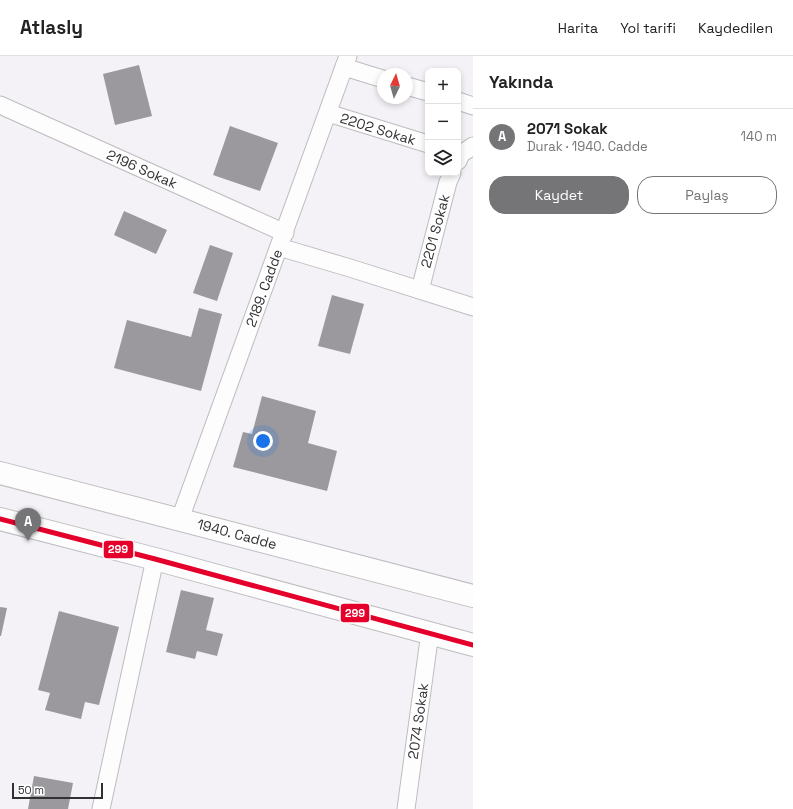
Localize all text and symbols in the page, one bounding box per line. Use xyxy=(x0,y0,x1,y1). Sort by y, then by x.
text: Atlasly xyxy=(20,15,83,40)
text: Harita xyxy=(558,19,598,37)
text: Yol tarifi xyxy=(620,19,676,37)
text: Kaydedilen xyxy=(698,19,773,37)
north arrow xyxy=(377,68,413,104)
map controls xyxy=(425,68,461,176)
button: + xyxy=(425,68,461,104)
text: Yakında xyxy=(489,71,553,93)
button: − xyxy=(425,104,461,140)
street label: 2202 Sokak xyxy=(338,109,418,149)
text: 2071 Sokak xyxy=(527,119,608,138)
text: A xyxy=(498,128,506,145)
text: 140 m xyxy=(741,128,777,145)
text: Durak · 1940. Cadde xyxy=(527,138,648,155)
button: layers xyxy=(425,140,461,176)
street label: 2196 Sokak xyxy=(104,145,180,193)
button: Kaydet xyxy=(489,176,629,214)
button: Paylaş xyxy=(637,176,777,214)
street label: 2201 Sokak xyxy=(417,192,454,270)
street label: 2189. Cadde xyxy=(242,247,286,329)
your location xyxy=(253,431,273,451)
pin: A xyxy=(15,508,41,541)
street label: 1940. Cadde xyxy=(195,515,279,553)
line badge: 299 xyxy=(103,540,134,559)
text: 299 xyxy=(108,542,128,556)
line badge: 299 xyxy=(340,603,370,623)
text: 299 xyxy=(345,606,365,620)
street label: 2074 Sokak xyxy=(404,681,432,760)
scale bar xyxy=(12,781,103,800)
text: 50 m xyxy=(18,783,44,797)

